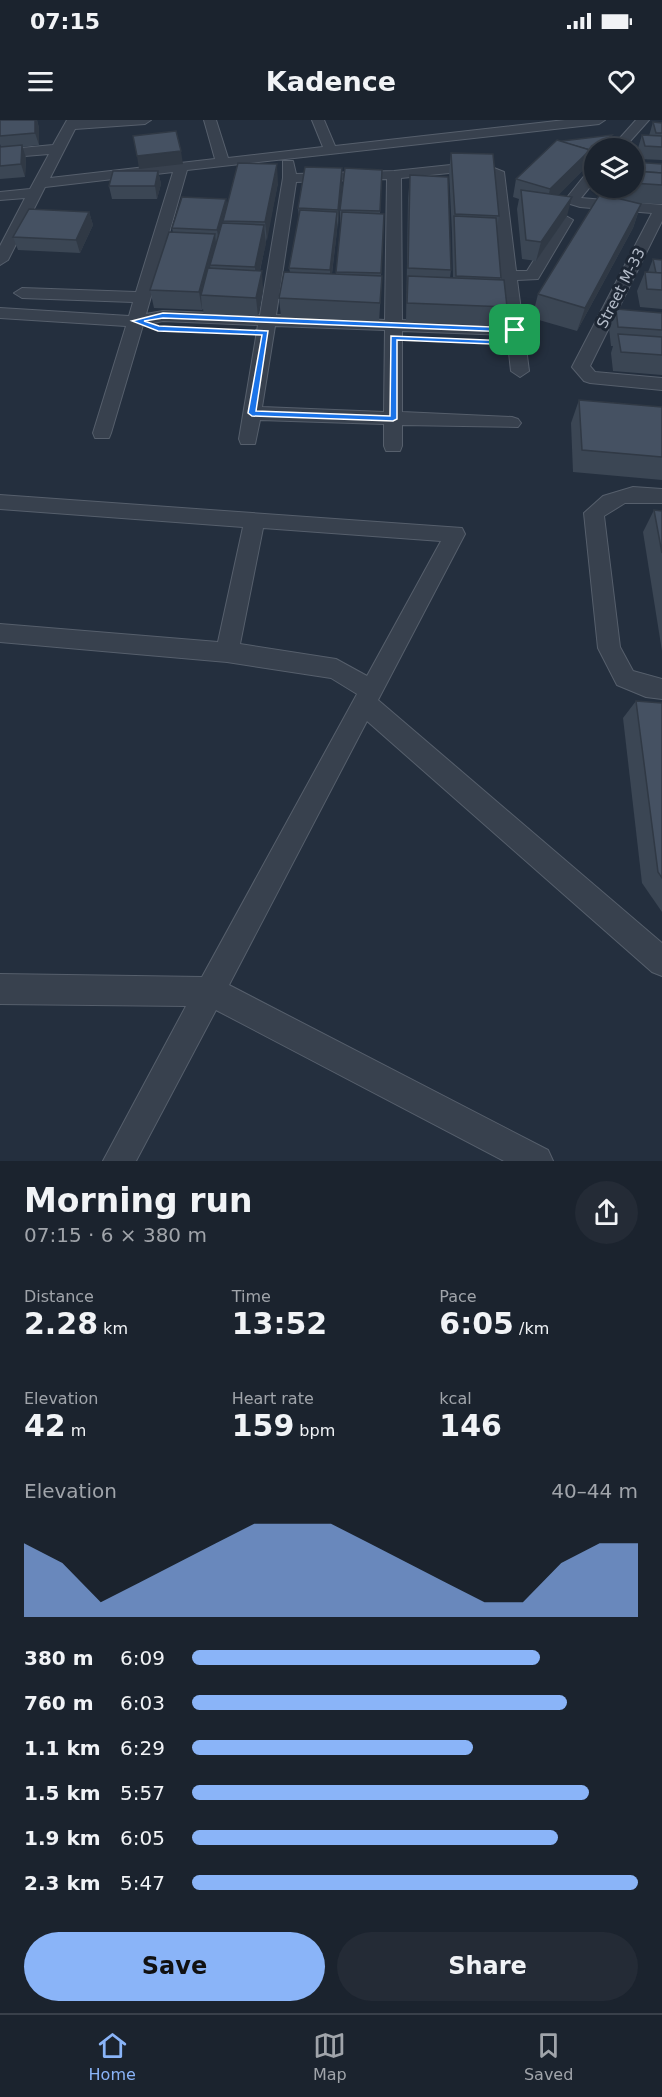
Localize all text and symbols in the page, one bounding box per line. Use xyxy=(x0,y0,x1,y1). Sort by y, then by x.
text: 07:15 xyxy=(30,9,100,34)
icon: menu xyxy=(24,65,57,98)
icon: heart xyxy=(605,65,638,98)
text: Kadence xyxy=(266,66,396,97)
map controls xyxy=(584,138,644,198)
button: layers xyxy=(584,138,644,198)
street label: Street M-33 xyxy=(593,245,649,331)
pin xyxy=(489,304,540,355)
icon: arrive xyxy=(498,313,531,346)
text: Morning run xyxy=(24,1181,252,1220)
button: share xyxy=(575,1181,638,1244)
text: 07:15 · 6 × 380 m xyxy=(24,1223,207,1247)
text: Distance xyxy=(24,1287,94,1306)
text: Time xyxy=(232,1287,271,1306)
text: Pace xyxy=(439,1287,477,1306)
text: 2.28 xyxy=(24,1306,98,1341)
text: 13:52 xyxy=(232,1306,327,1341)
text: 6:05 xyxy=(439,1306,514,1341)
text: km xyxy=(98,1319,128,1338)
text: /km xyxy=(514,1319,549,1338)
text: Elevation xyxy=(24,1389,98,1408)
text: Heart rate xyxy=(232,1389,314,1408)
text: kcal xyxy=(439,1389,472,1408)
text: 42 xyxy=(24,1408,66,1443)
text: 159 xyxy=(232,1408,294,1443)
text: 146 xyxy=(439,1408,502,1443)
text: m xyxy=(66,1421,86,1440)
text: bpm xyxy=(294,1421,335,1440)
text: Elevation xyxy=(24,1479,117,1503)
text: 40–44 m xyxy=(551,1479,638,1503)
text: 380 m xyxy=(24,1646,94,1670)
text: 6:09 xyxy=(120,1646,165,1670)
text: 760 m xyxy=(24,1691,94,1715)
text: 6:03 xyxy=(120,1691,165,1715)
text: 1.1 km xyxy=(24,1736,101,1760)
text: 6:29 xyxy=(120,1736,165,1760)
text: 1.5 km xyxy=(24,1781,101,1805)
text: 5:57 xyxy=(120,1781,165,1805)
text: 1.9 km xyxy=(24,1826,101,1850)
text: 6:05 xyxy=(120,1826,165,1850)
text: 2.3 km xyxy=(24,1871,101,1895)
text: 5:47 xyxy=(120,1871,165,1895)
button: Save xyxy=(24,1932,325,2001)
button: Share xyxy=(337,1932,638,2001)
tab: Home xyxy=(89,2029,136,2084)
tab: Map xyxy=(313,2029,347,2084)
tab: Saved xyxy=(524,2029,573,2084)

